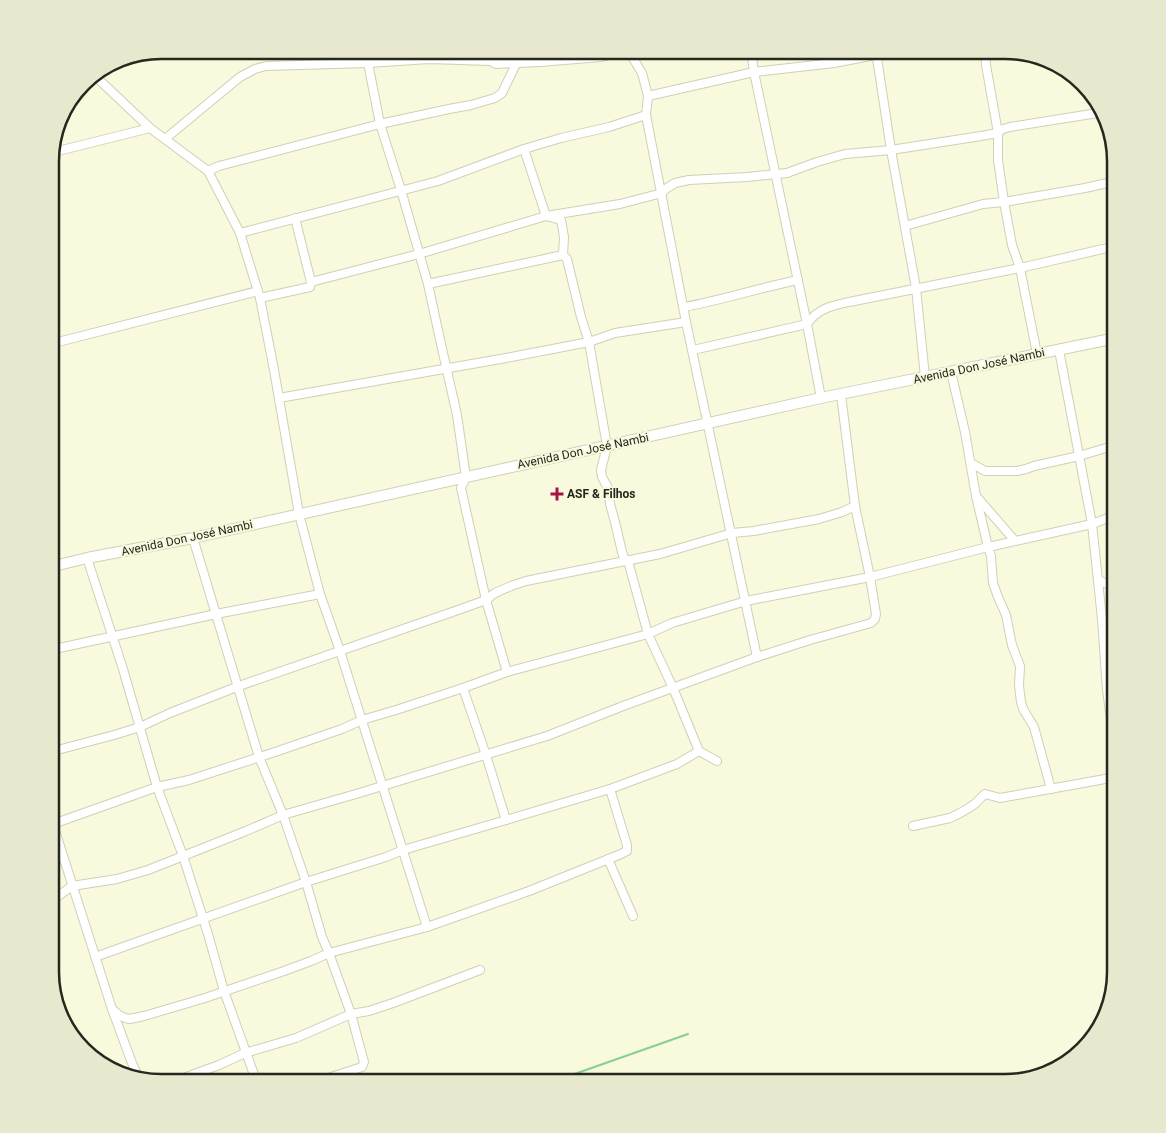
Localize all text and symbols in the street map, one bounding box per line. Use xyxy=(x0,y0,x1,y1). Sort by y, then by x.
street label: Avenida Don José Nambi xyxy=(912,345,1046,387)
street label: Avenida Don José Nambi xyxy=(516,430,650,472)
place label: ASF & Filhos xyxy=(567,487,636,501)
marker: ASF & Filhos xyxy=(551,488,563,500)
street label: Avenida Don José Nambi xyxy=(120,517,254,559)

